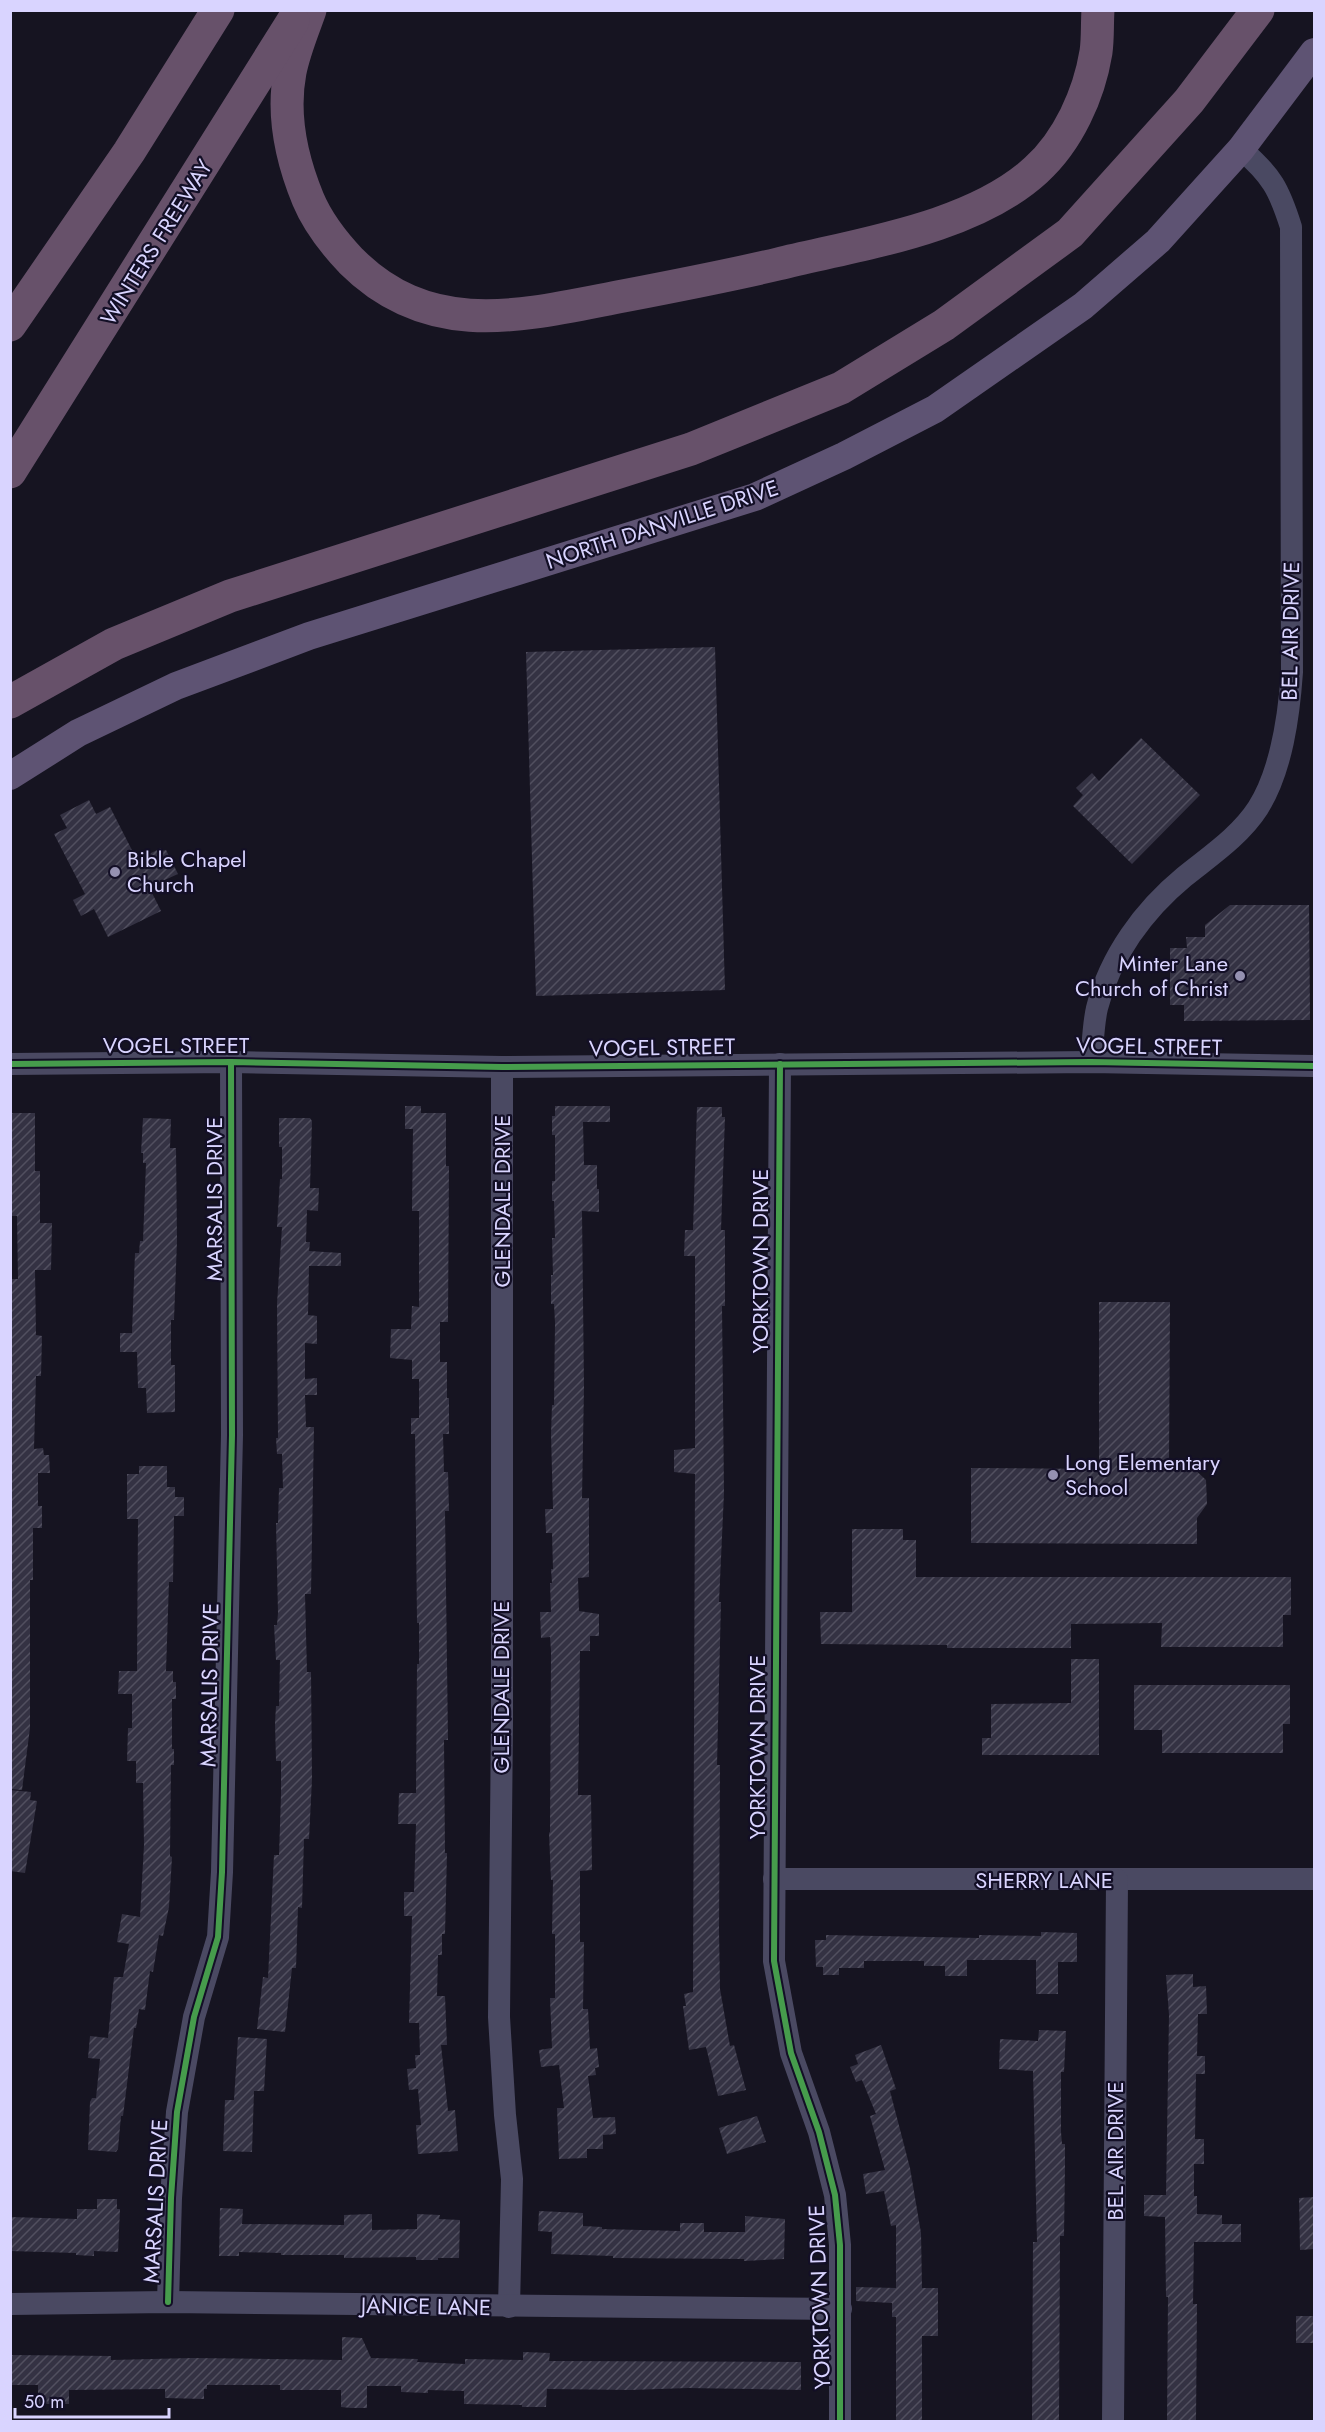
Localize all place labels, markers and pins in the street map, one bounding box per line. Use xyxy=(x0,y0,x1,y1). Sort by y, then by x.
place label: Bible Chapel Church xyxy=(127,843,247,900)
marker: Bible Chapel Church xyxy=(108,865,122,879)
place label: Minter Lane Church of Christ xyxy=(1075,947,1229,1004)
marker: Minter Lane Church of Christ xyxy=(1233,969,1247,983)
place label: Long Elementary School xyxy=(1065,1446,1220,1503)
marker: Long Elementary School xyxy=(1046,1468,1060,1482)

